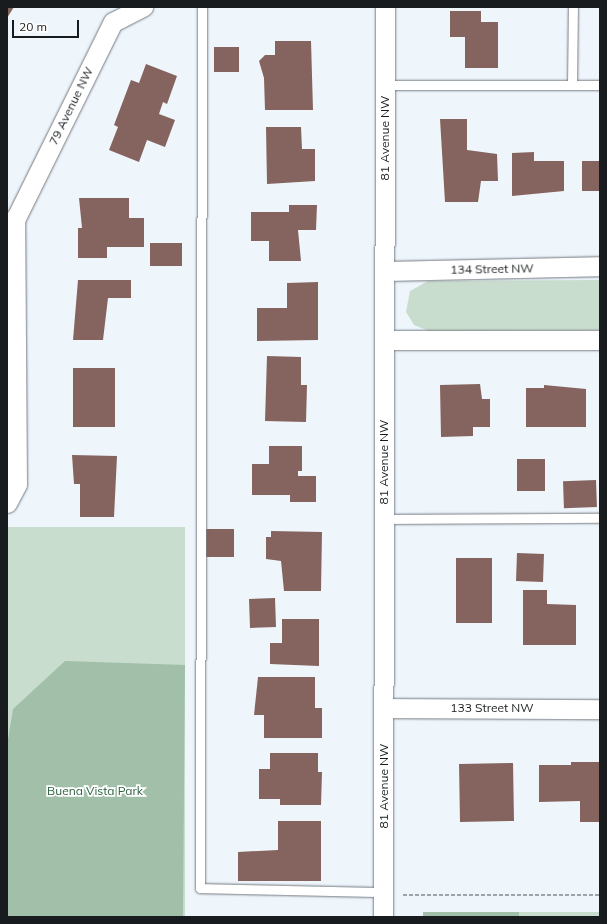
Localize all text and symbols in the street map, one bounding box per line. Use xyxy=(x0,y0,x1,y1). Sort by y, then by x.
scale bar xyxy=(14,12,81,38)
text: 20 m xyxy=(19,19,47,34)
street label: 79 Avenue NW xyxy=(46,65,96,147)
street label: 81 Avenue NW xyxy=(378,96,392,180)
street label: 134 Street NW xyxy=(450,261,534,277)
street label: 81 Avenue NW xyxy=(377,420,391,504)
street label: 133 Street NW xyxy=(450,701,534,715)
street label: 81 Avenue NW xyxy=(377,744,391,828)
park label: Buena Vista Park xyxy=(47,784,143,798)

